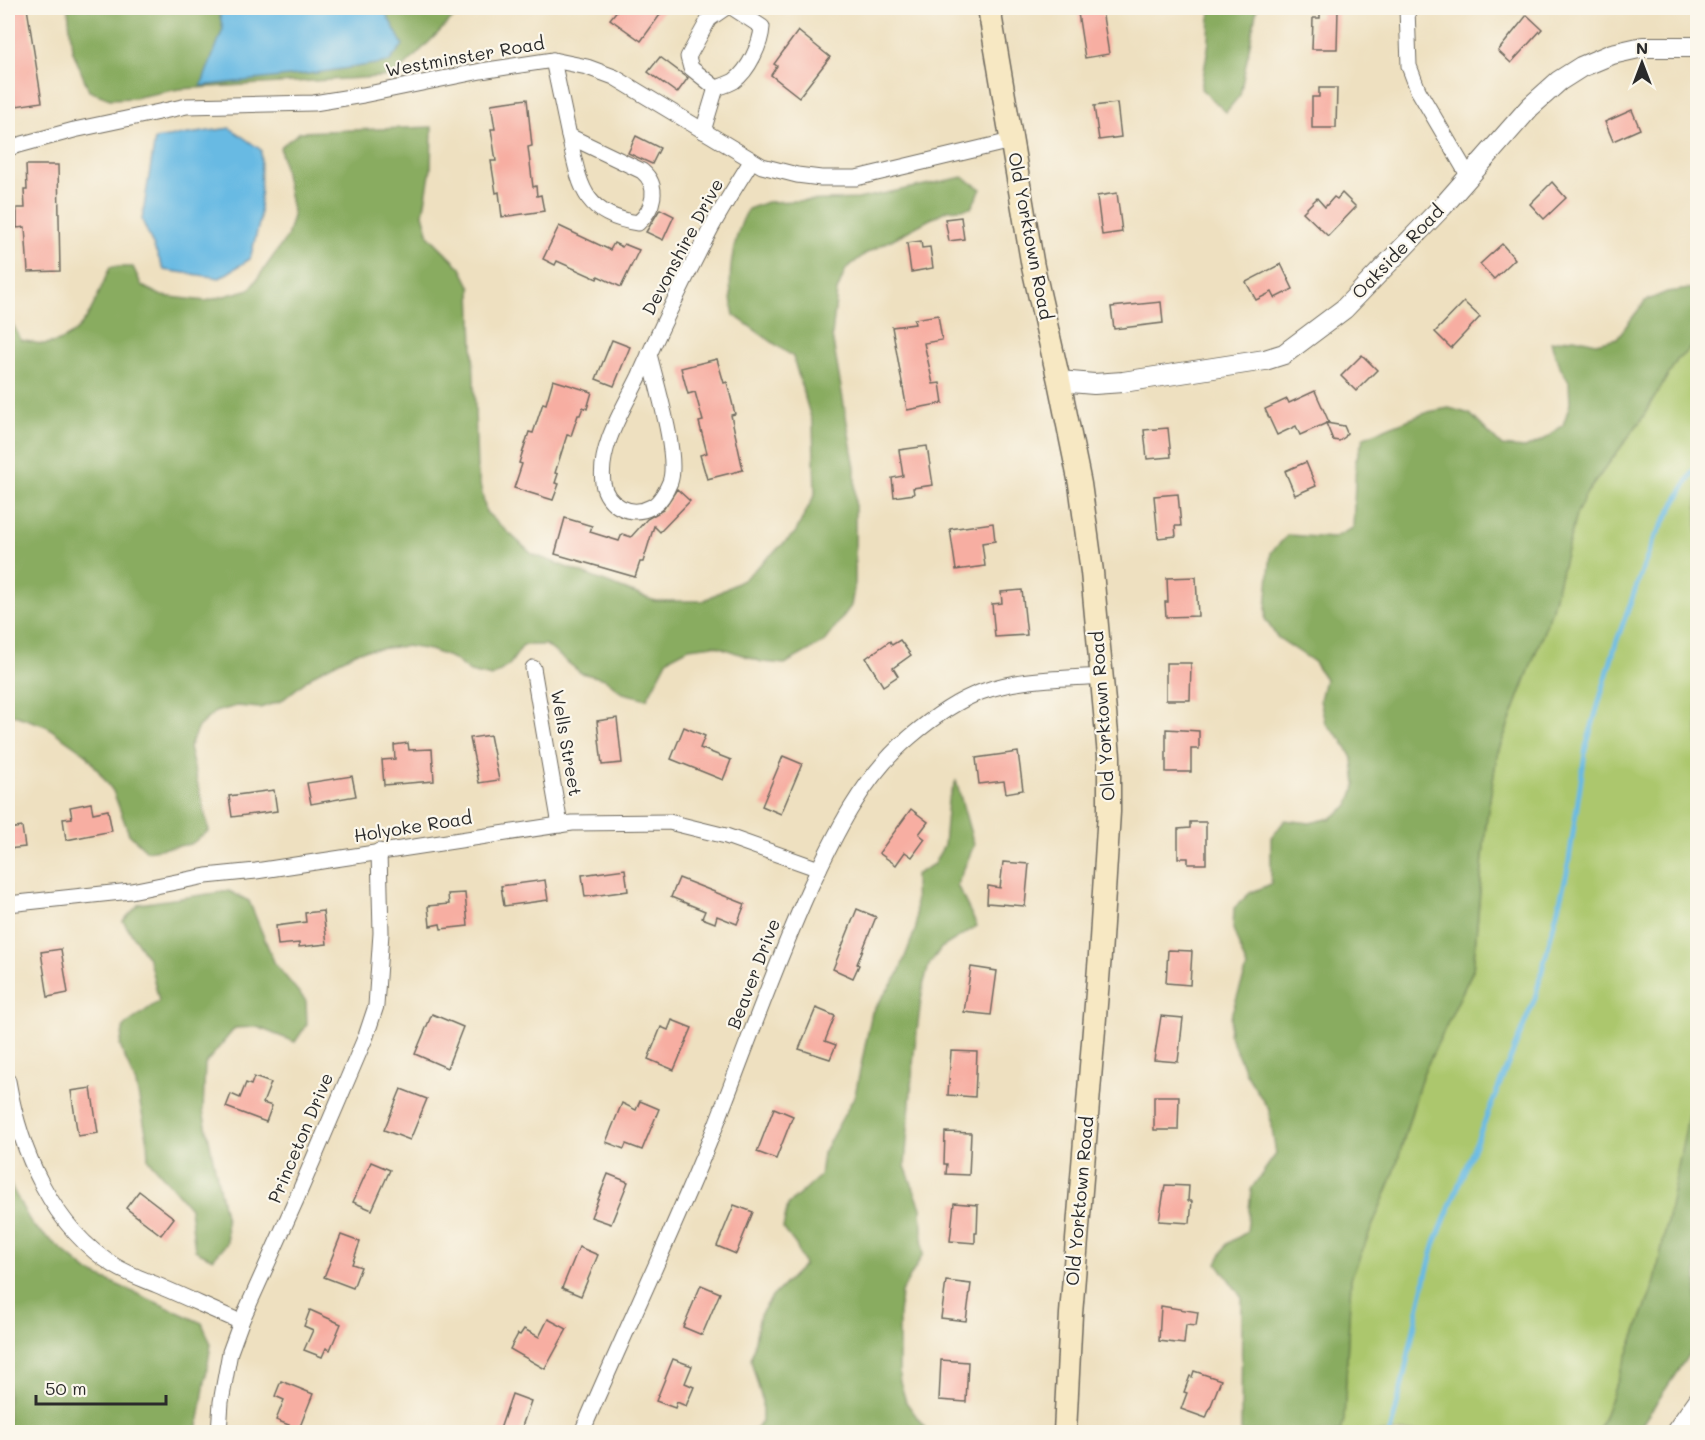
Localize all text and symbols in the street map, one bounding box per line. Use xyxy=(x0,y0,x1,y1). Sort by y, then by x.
street label: Westminster Road xyxy=(384,30,546,82)
north arrow xyxy=(1612,33,1672,93)
text: N xyxy=(1636,37,1648,58)
street label: Old Yorktown Road xyxy=(1003,150,1059,322)
street label: Devonshire Drive xyxy=(636,174,728,319)
street label: Oakside Road xyxy=(1346,199,1448,304)
street label: Old Yorktown Road xyxy=(1084,630,1120,802)
street label: Wells Street xyxy=(546,688,588,798)
street label: Holyoke Road xyxy=(352,805,474,847)
street label: Beaver Drive xyxy=(721,915,785,1032)
street label: Princeton Drive xyxy=(262,1069,338,1206)
street label: Old Yorktown Road xyxy=(1060,1115,1098,1287)
scale bar xyxy=(36,1368,166,1406)
text: 50 m xyxy=(45,1376,87,1400)

